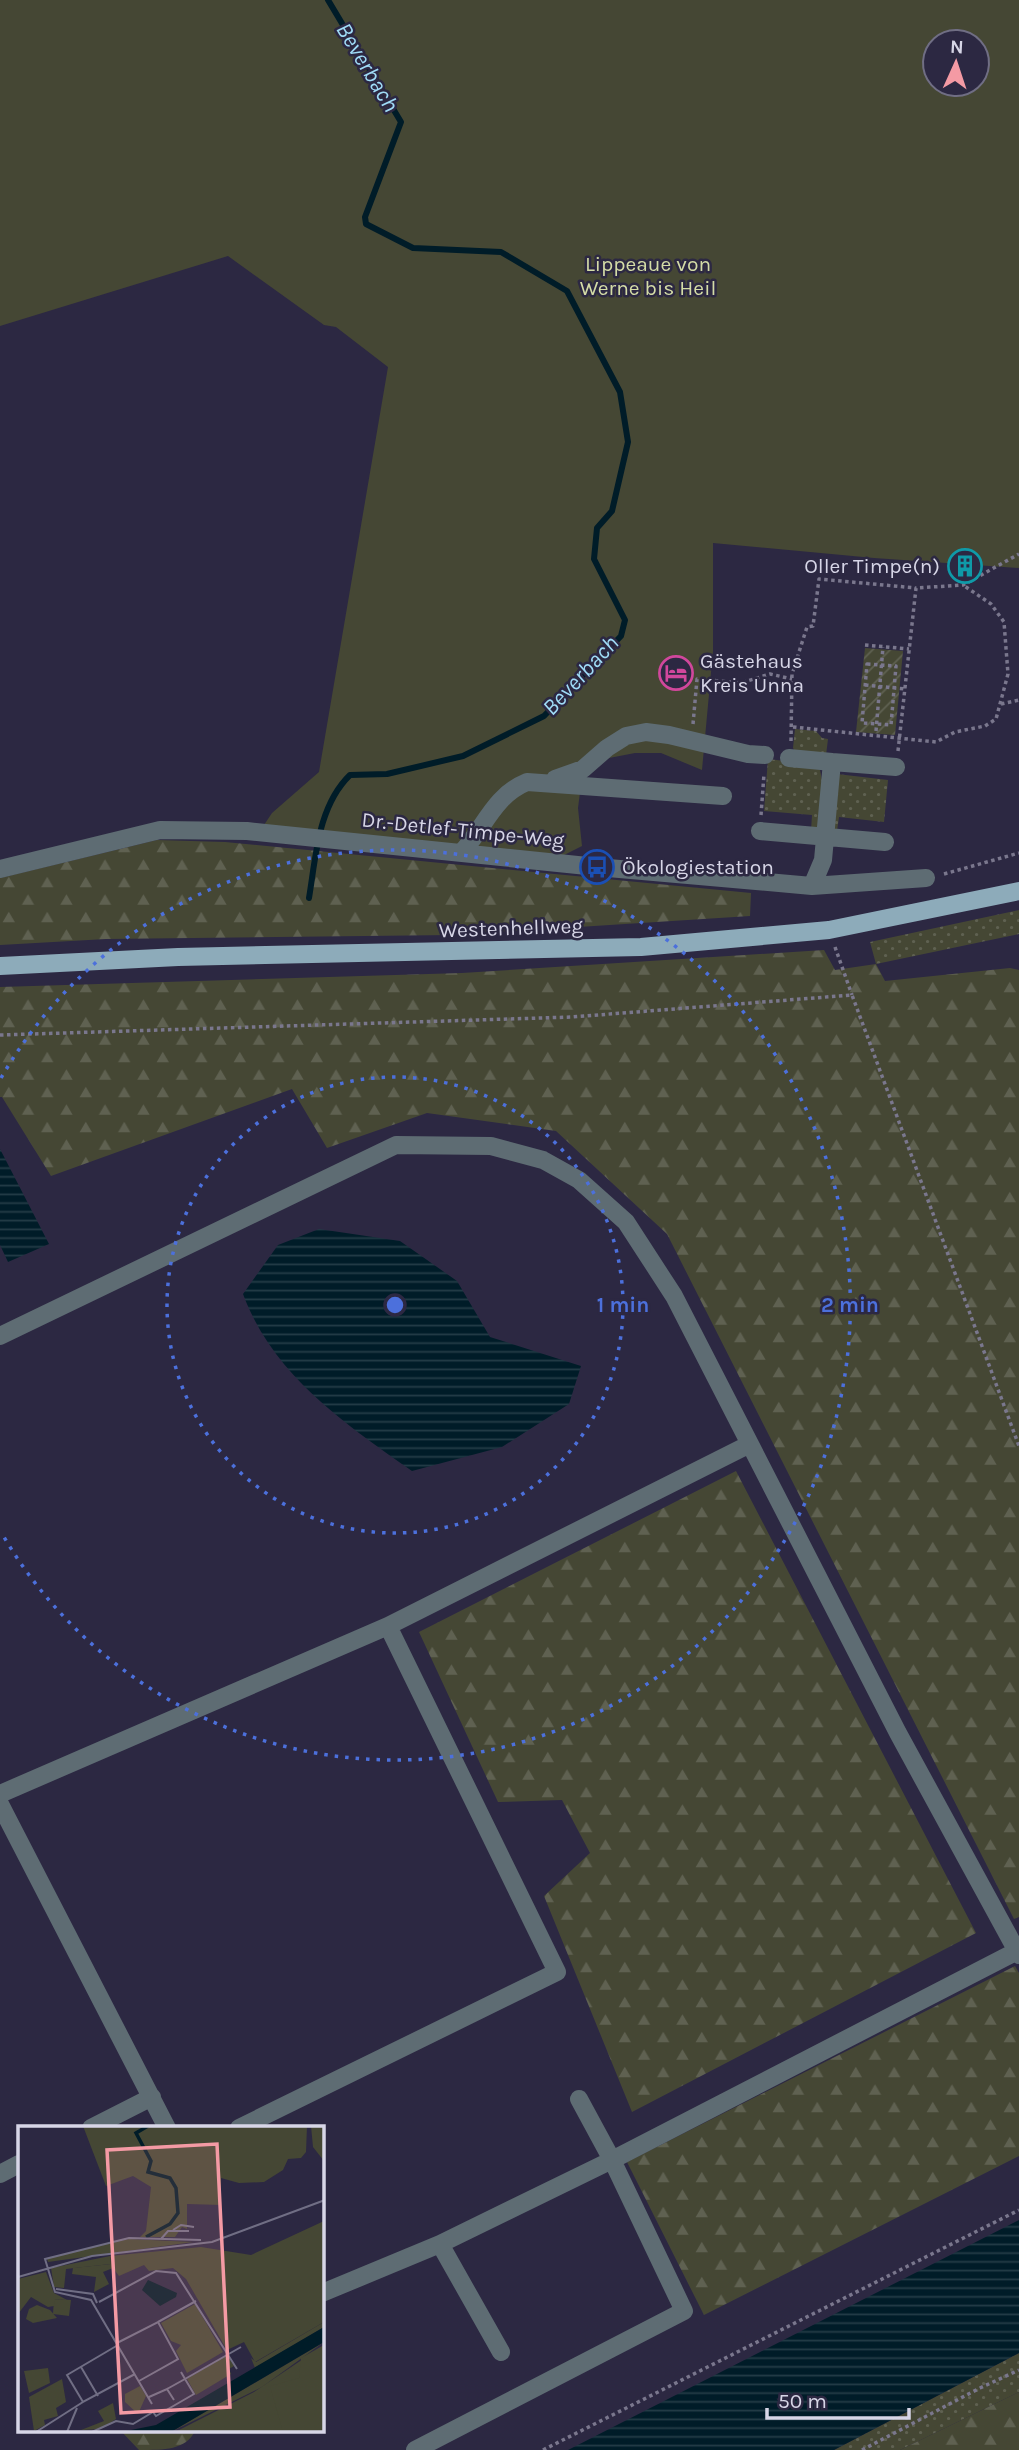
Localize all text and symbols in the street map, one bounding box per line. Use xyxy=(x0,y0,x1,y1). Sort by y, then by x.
water label: Beverbach xyxy=(330,18,405,117)
north arrow xyxy=(921,28,991,98)
text: N xyxy=(949,36,964,58)
park label: Lippeaue von Werne bis Heil xyxy=(580,252,716,300)
building icon: Oller Timpe(n) xyxy=(946,547,984,585)
place label: Oller Timpe(n) xyxy=(804,554,940,578)
water label: Beverbach xyxy=(537,630,624,721)
place label: Gästehaus Kreis Unna xyxy=(700,649,804,697)
hotel icon: Gästehaus Kreis Unna xyxy=(657,654,695,692)
street label: Dr.-Detlef-Timpe-Weg xyxy=(360,807,566,853)
bus stop icon: Ökologiestation xyxy=(578,848,616,886)
place label: Ökologiestation xyxy=(622,855,774,879)
street label: Westenhellweg xyxy=(438,913,584,943)
centre of rings xyxy=(383,1293,407,1317)
text: 1 min xyxy=(597,1293,649,1317)
text: 2 min xyxy=(821,1293,879,1317)
inset map xyxy=(18,2126,324,2432)
scale bar xyxy=(767,2376,909,2420)
text: 50 m xyxy=(778,2389,827,2413)

